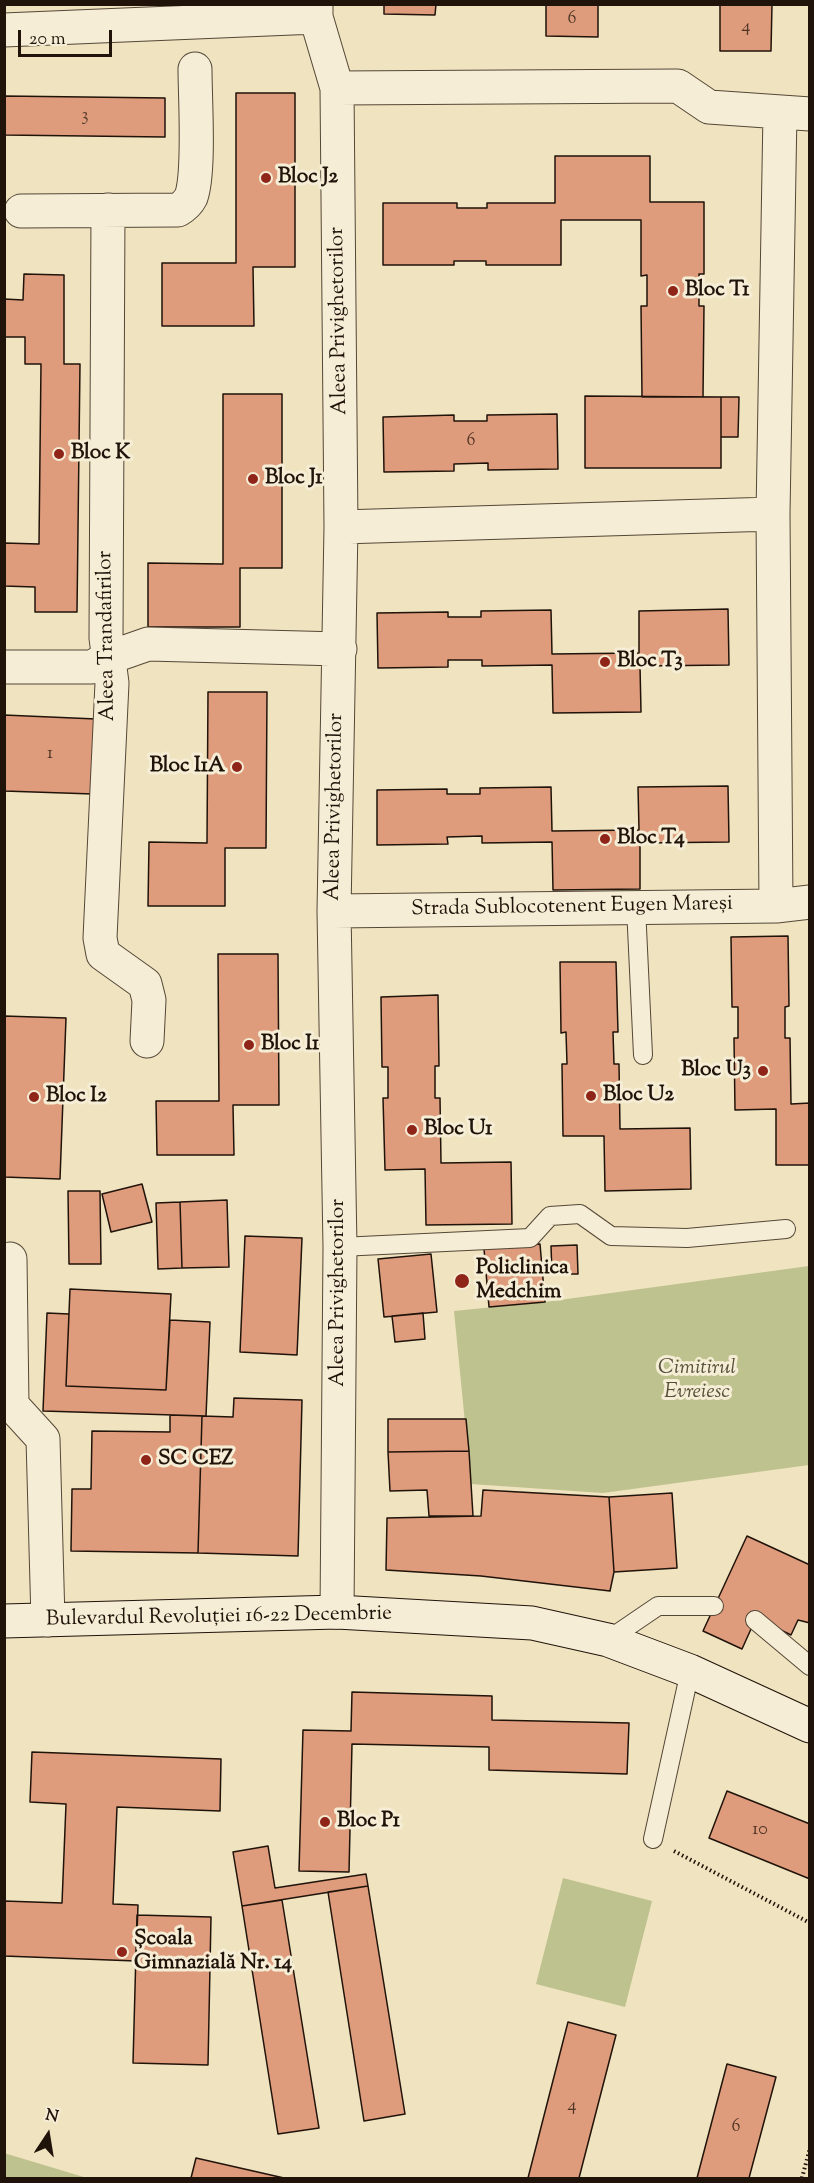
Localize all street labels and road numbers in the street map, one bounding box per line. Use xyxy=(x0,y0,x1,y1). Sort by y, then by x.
street label: Aleea Privighetorilor xyxy=(326,227,354,415)
street label: Aleea Trandafirilor xyxy=(94,550,122,722)
street label: Aleea Privighetorilor xyxy=(322,713,350,901)
street label: Strada Sublocotenent Eugen Mareși xyxy=(411,893,733,923)
street label: Aleea Privighetorilor xyxy=(326,1199,352,1387)
street label: Bulevardul Revoluției 16-22 Decembrie xyxy=(46,1602,392,1634)

